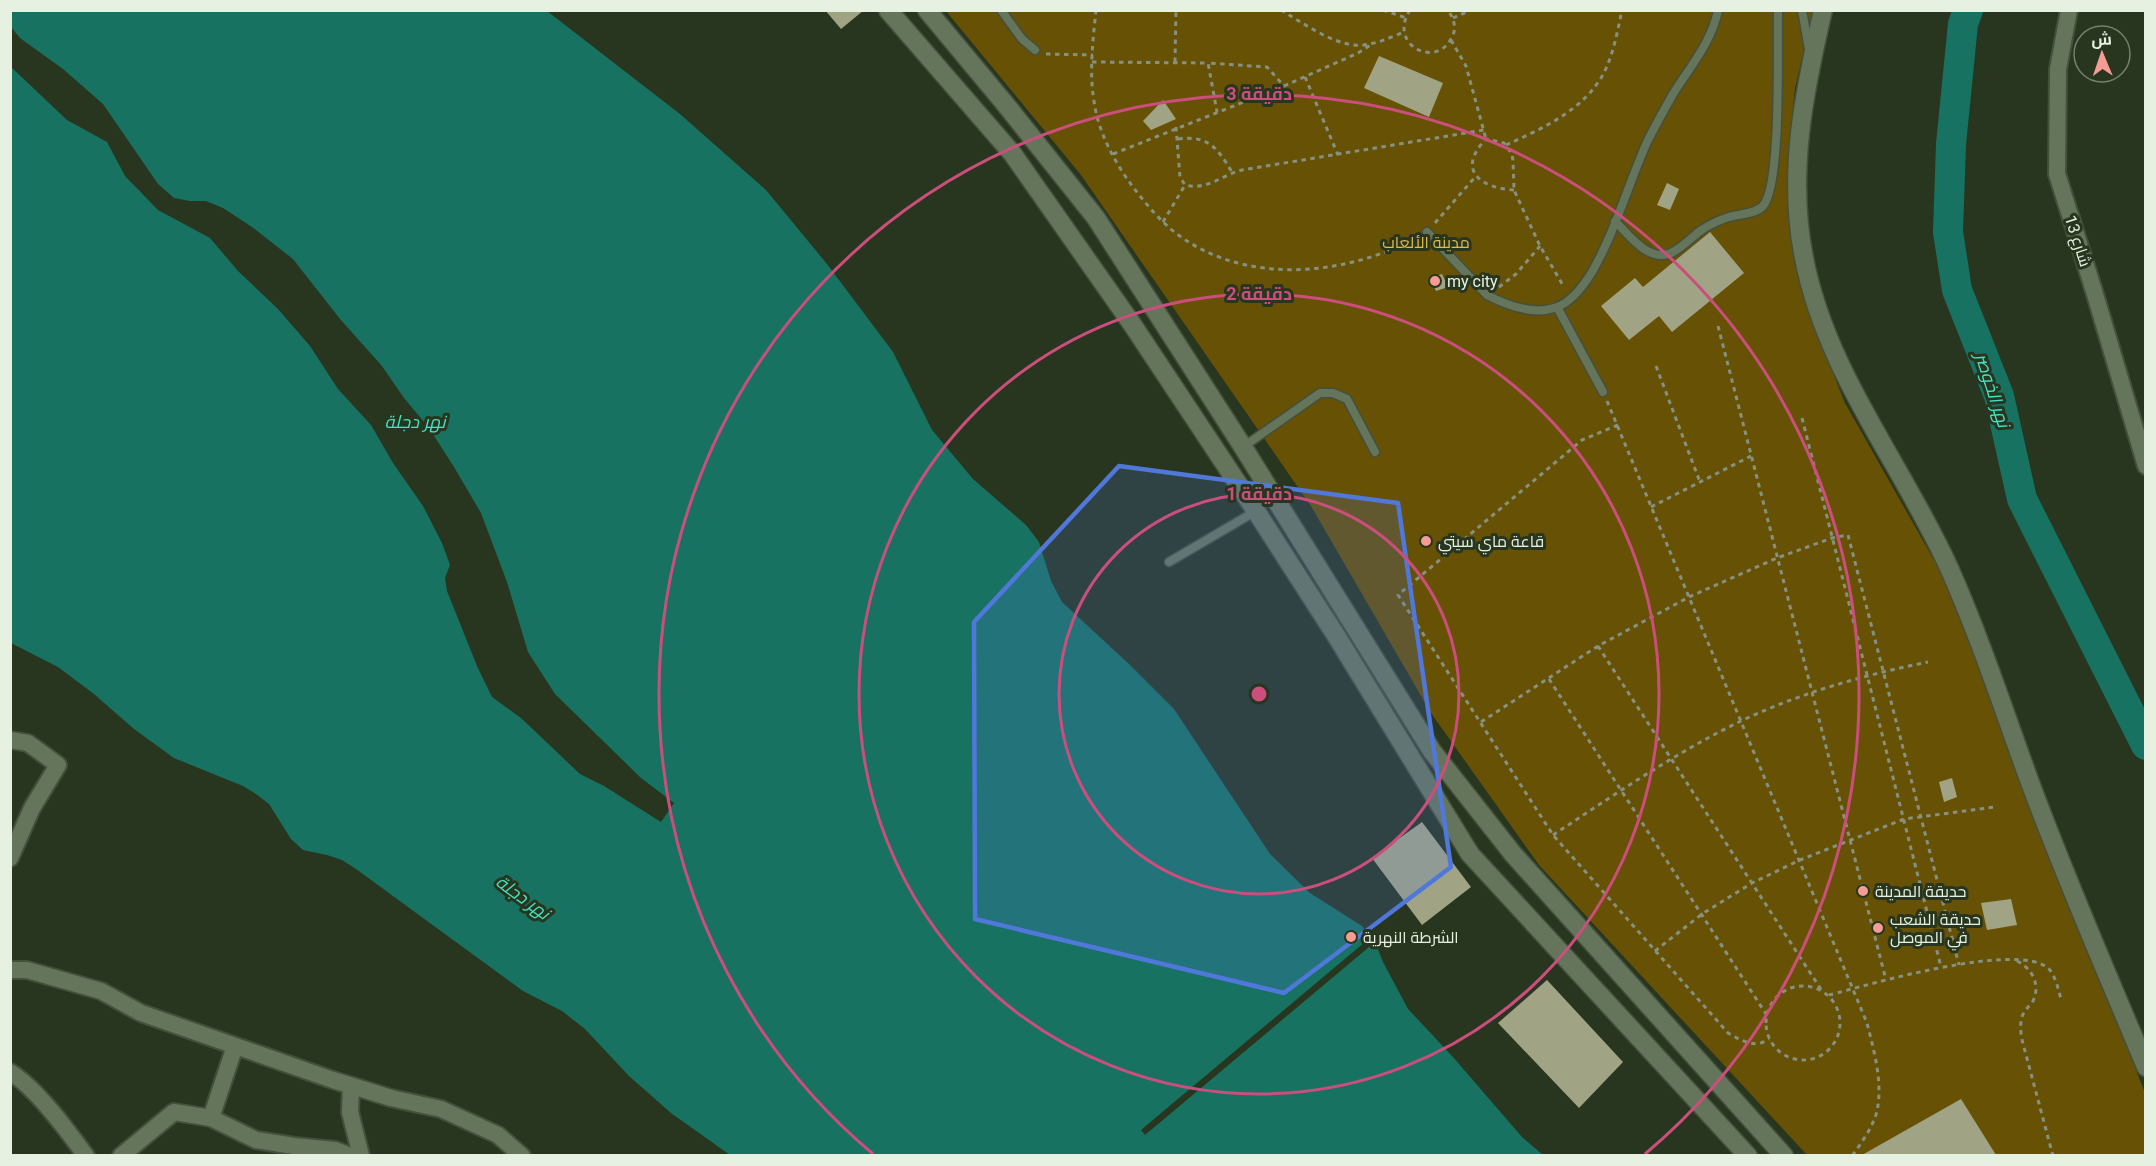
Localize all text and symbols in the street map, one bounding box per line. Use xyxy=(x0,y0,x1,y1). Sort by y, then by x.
north arrow xyxy=(2072,24,2132,84)
text: ش xyxy=(2091,30,2112,49)
text: 3 دقيقة xyxy=(1226,83,1292,104)
street label: شارع 13 xyxy=(2059,213,2095,270)
park label: مدينة الألعاب xyxy=(1382,233,1470,252)
place label: my city xyxy=(1447,272,1498,291)
marker: my city xyxy=(1428,274,1442,288)
text: 2 دقيقة xyxy=(1226,283,1292,304)
water label: نهر الخوصر xyxy=(1970,348,2016,432)
water label: نهر دجلة xyxy=(384,411,448,433)
text: 1 دقيقة xyxy=(1226,483,1292,504)
place label: قاعة ماي سيتي xyxy=(1438,532,1544,555)
marker: قاعة ماي سيتي xyxy=(1419,534,1433,548)
centre of rings xyxy=(1249,684,1269,704)
water label: نهر دجلة xyxy=(492,871,556,926)
place label: حديقة المدينة xyxy=(1875,882,1966,901)
marker: حديقة المدينة xyxy=(1856,884,1870,898)
place label: حديقة الشعب في الموصل xyxy=(1890,910,1981,951)
marker: حديقة الشعب في الموصل xyxy=(1871,921,1885,935)
place label: الشرطة النهرية xyxy=(1363,928,1459,948)
marker: الشرطة النهرية xyxy=(1344,930,1358,944)

